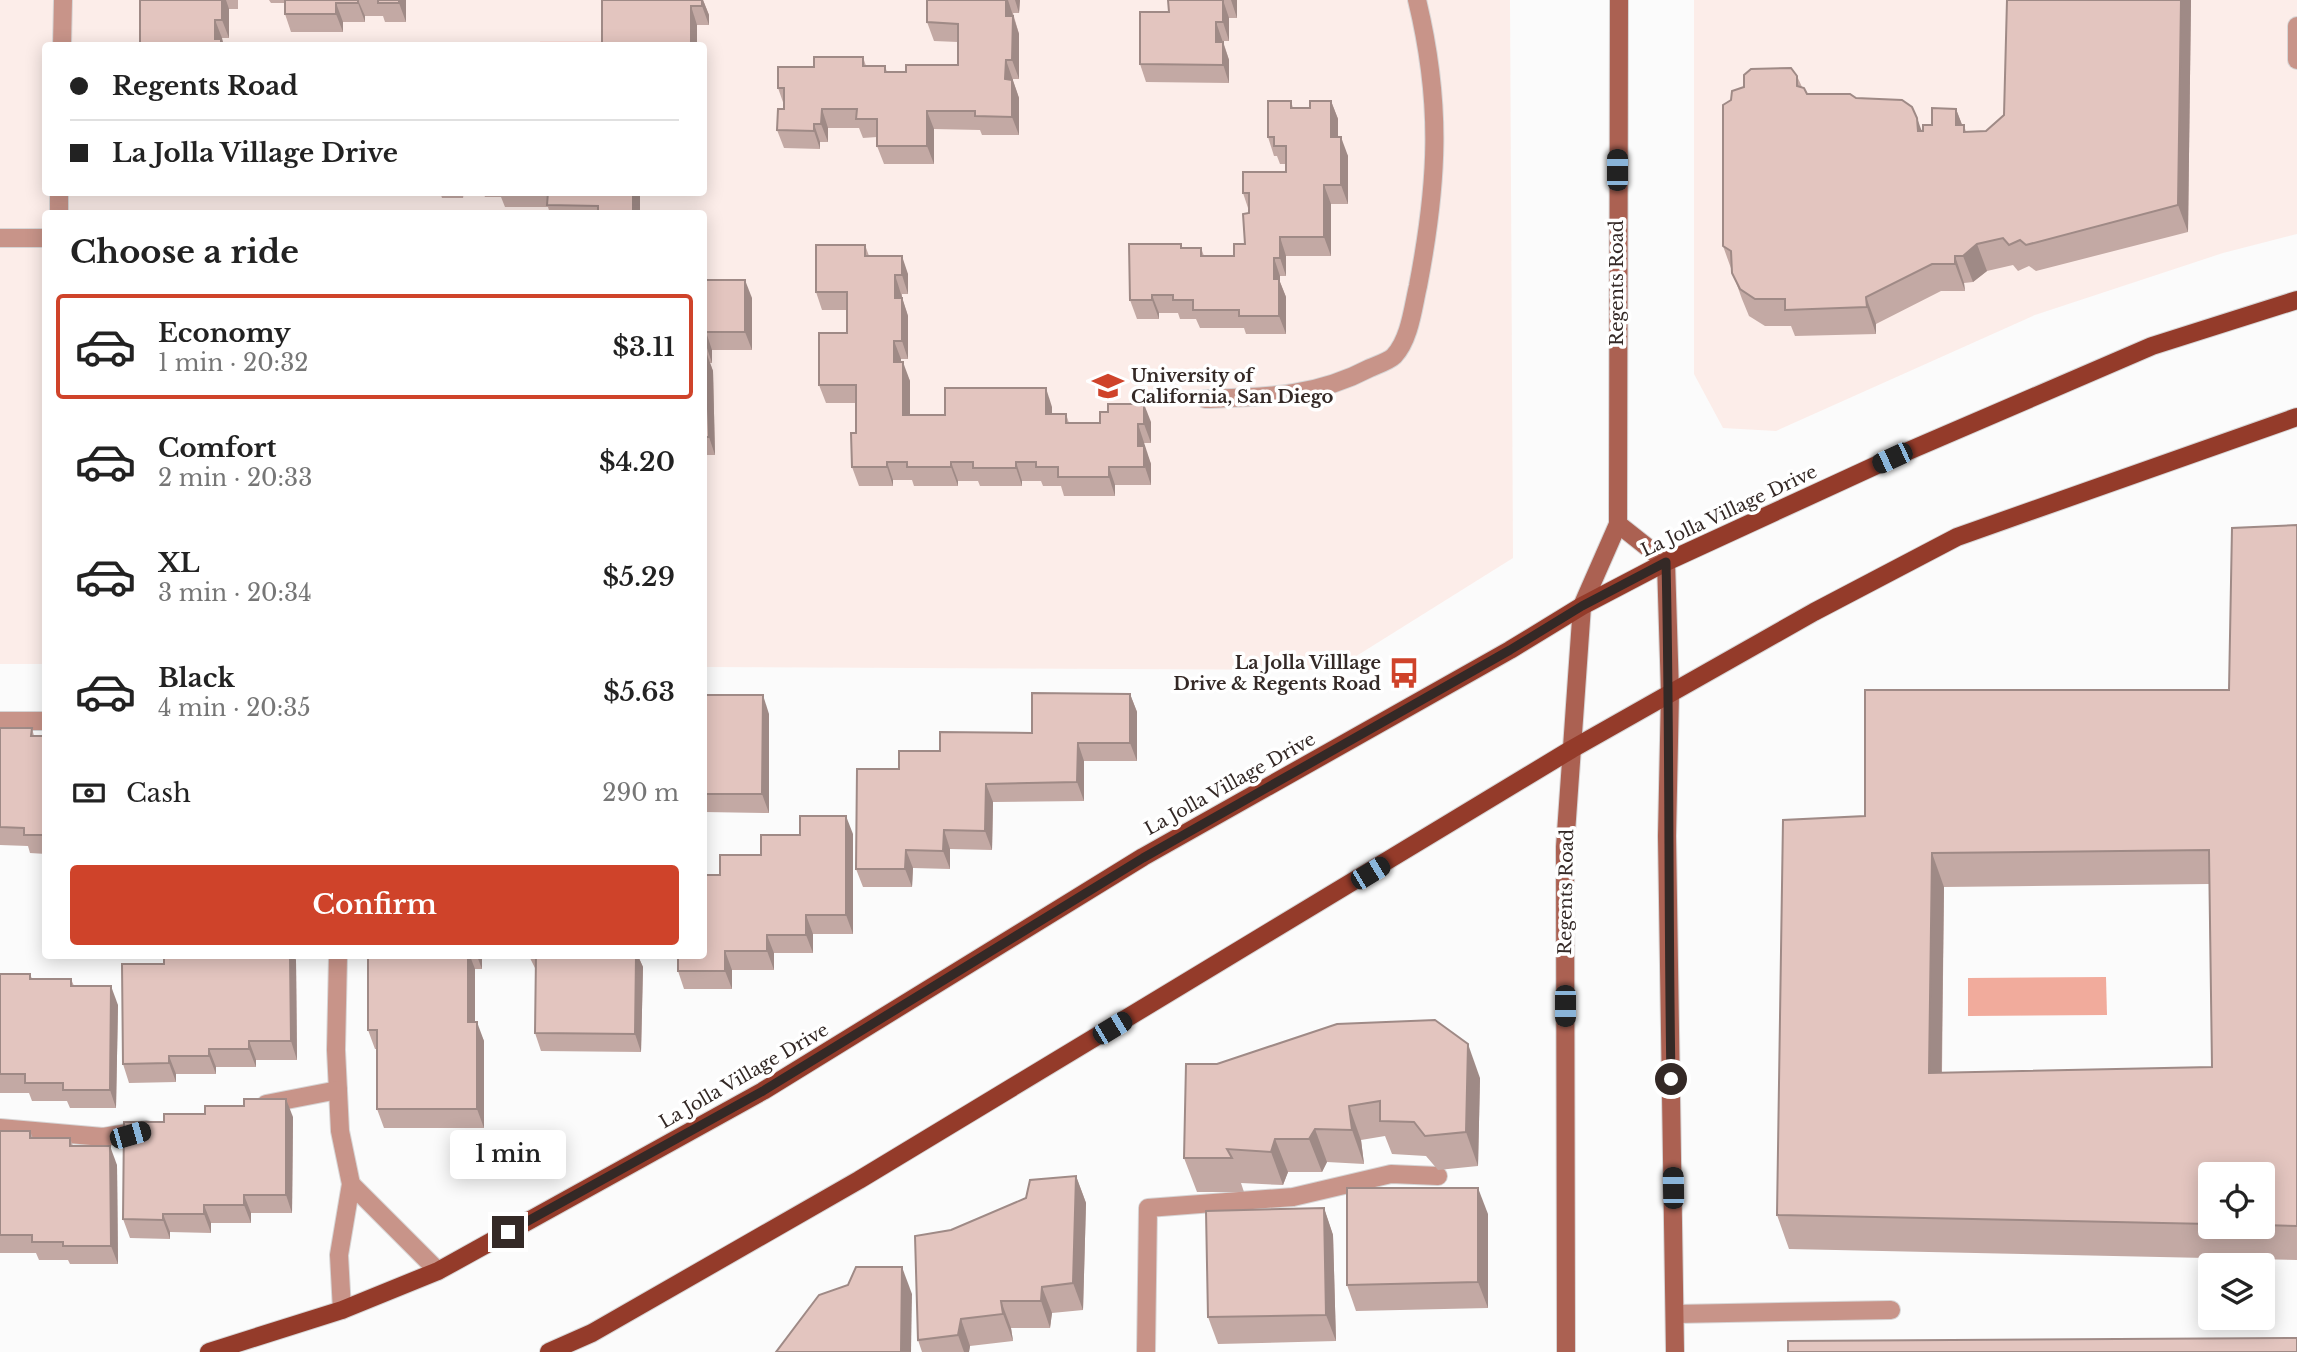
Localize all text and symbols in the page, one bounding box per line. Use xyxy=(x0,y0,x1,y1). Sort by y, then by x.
text: Regents Road xyxy=(112,70,298,102)
text: La Jolla Village Drive xyxy=(112,137,398,169)
car xyxy=(1607,149,1628,191)
street label: Regents Road xyxy=(1606,220,1628,346)
text: Choose a ride xyxy=(70,232,299,272)
icon: car xyxy=(74,315,137,378)
text: Economy xyxy=(158,317,291,349)
text: $3.11 xyxy=(612,331,675,363)
text: 1 min · 20:32 xyxy=(158,349,308,377)
place label: University of California, San Diego xyxy=(1131,365,1334,408)
school or university icon: University of California, San Diego xyxy=(1091,369,1125,403)
icon: car xyxy=(74,430,137,493)
text: Comfort xyxy=(158,432,276,464)
car xyxy=(1869,440,1916,476)
text: $4.20 xyxy=(599,446,675,478)
street label: La Jolla Village Drive xyxy=(1637,461,1821,561)
text: 2 min · 20:33 xyxy=(158,464,312,492)
icon: car xyxy=(74,545,137,608)
text: XL xyxy=(158,547,200,579)
text: $5.29 xyxy=(603,561,675,593)
text: 3 min · 20:34 xyxy=(158,579,312,607)
place label: La Jolla Villlage Drive & Regents Road xyxy=(1173,652,1382,695)
bus stop icon: La Jolla Villlage Drive & Regents Road xyxy=(1387,656,1421,690)
icon: car xyxy=(74,660,137,723)
text: Black xyxy=(158,662,235,694)
text: $5.63 xyxy=(603,676,675,708)
text: 4 min · 20:35 xyxy=(158,694,311,722)
street label: La Jolla Village Drive xyxy=(1141,728,1319,840)
icon: cash xyxy=(70,774,108,812)
text: Cash xyxy=(126,777,191,809)
text: 290 m xyxy=(602,779,679,807)
street label: Regents Road xyxy=(1554,829,1578,955)
car xyxy=(1347,853,1394,893)
button: Confirm xyxy=(70,865,679,945)
car xyxy=(1555,985,1576,1027)
car xyxy=(1089,1008,1136,1048)
street label: La Jolla Village Drive xyxy=(655,1019,833,1133)
route start xyxy=(1655,1063,1687,1095)
car xyxy=(107,1119,154,1151)
callout: 1 min xyxy=(450,1130,566,1180)
text: 1 min xyxy=(475,1140,541,1168)
map controls xyxy=(2198,1162,2275,1330)
button: locate xyxy=(2198,1162,2275,1239)
car xyxy=(1663,1167,1684,1209)
route end xyxy=(492,1216,524,1248)
button: layers xyxy=(2198,1253,2275,1330)

